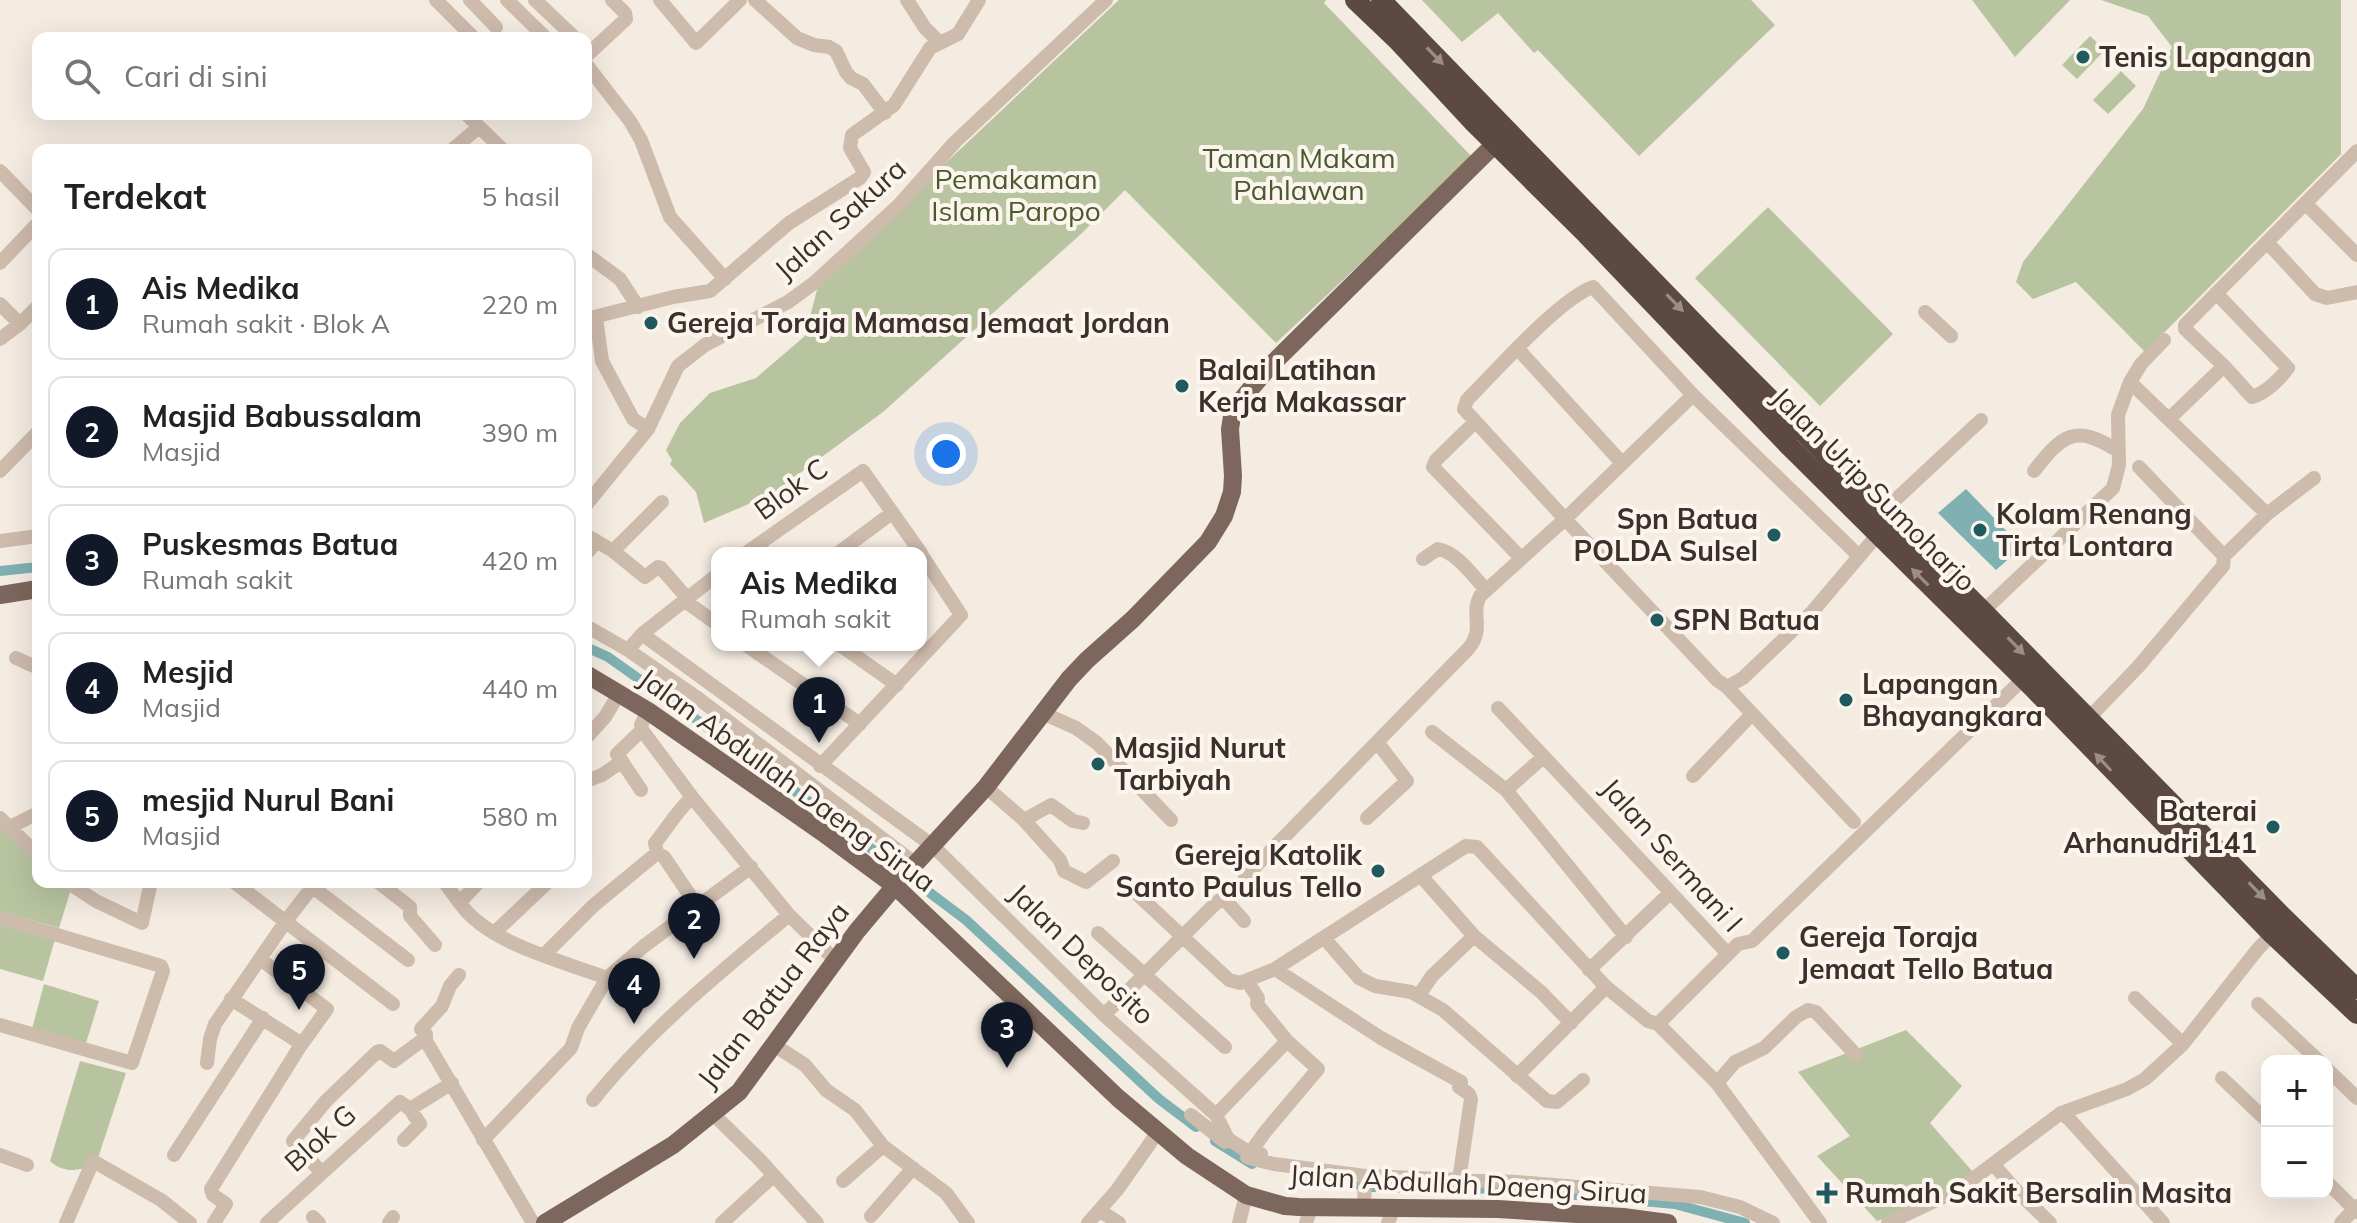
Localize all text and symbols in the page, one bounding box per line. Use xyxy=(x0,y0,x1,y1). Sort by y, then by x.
search box xyxy=(32,32,592,120)
place label: Tenis Lapangan xyxy=(2099,39,2312,74)
one-way arrow xyxy=(1426,46,1444,65)
marker: Tenis Lapangan xyxy=(2074,48,2092,66)
icon: search xyxy=(60,54,104,98)
text: Cari di sini xyxy=(124,57,268,95)
park label: Taman Makam Pahlawan xyxy=(1202,140,1396,207)
street label: Jalan Sakura xyxy=(767,150,913,287)
park label: Pemakaman Islam Paropo xyxy=(931,161,1101,228)
text: Terdekat xyxy=(64,175,206,218)
text: 5 hasil xyxy=(482,180,560,213)
text: Ais Medika xyxy=(142,269,300,307)
text: 1 xyxy=(84,288,100,321)
text: 220 m xyxy=(482,288,558,321)
one-way arrow xyxy=(1665,293,1683,312)
place label: Gereja Toraja Mamasa Jemaat Jordan xyxy=(667,305,1170,340)
text: Rumah sakit · Blok A xyxy=(142,307,390,340)
marker: Gereja Toraja Mamasa Jemaat Jordan xyxy=(642,314,660,332)
place label: Balai Latihan Kerja Makassar xyxy=(1198,352,1406,419)
marker: Balai Latihan Kerja Makassar xyxy=(1173,377,1191,395)
street label: Jalan Urip Sumoharjo xyxy=(1765,379,1984,598)
text: Masjid Babussalam xyxy=(142,397,422,435)
text: 2 xyxy=(84,416,100,449)
text: 390 m xyxy=(482,416,558,449)
your location xyxy=(926,434,966,474)
text: Masjid xyxy=(142,435,221,468)
street label: Blok C xyxy=(747,450,834,527)
place label: Kolam Renang Tirta Lontara xyxy=(1996,496,2192,563)
place label: Spn Batua POLDA Sulsel xyxy=(1573,501,1758,568)
marker: Kolam Renang Tirta Lontara xyxy=(1971,521,1989,539)
text: Puskesmas Batua xyxy=(142,525,398,563)
marker: Spn Batua POLDA Sulsel xyxy=(1765,526,1783,544)
text: 3 xyxy=(84,544,100,577)
text: 420 m xyxy=(482,544,558,577)
popup xyxy=(711,547,927,651)
text: Rumah sakit xyxy=(142,563,293,596)
text: Ais Medika xyxy=(740,564,898,602)
one-way arrow xyxy=(1912,568,1930,587)
text: Rumah sakit xyxy=(740,602,891,635)
place label: SPN Batua xyxy=(1673,602,1820,637)
marker: SPN Batua xyxy=(1648,611,1666,629)
one-way arrow xyxy=(2007,636,2025,655)
text: Mesjid xyxy=(142,653,234,691)
street label: Jalan Abdullah Daeng Sirua xyxy=(632,660,942,899)
place label: Lapangan Bhayangkara xyxy=(1862,666,2043,733)
text: 4 xyxy=(84,672,100,705)
text: 440 m xyxy=(482,672,558,705)
pin: 1 xyxy=(793,677,845,743)
text: Masjid xyxy=(142,691,221,724)
marker: Lapangan Bhayangkara xyxy=(1837,691,1855,709)
place label: Masjid Nurut Tarbiyah xyxy=(1114,730,1286,797)
one-way arrow xyxy=(2094,753,2113,772)
marker: Masjid Nurut Tarbiyah xyxy=(1089,755,1107,773)
street label: Jalan Sermani I xyxy=(1594,770,1751,939)
text: mesjid Nurul Bani xyxy=(142,781,394,819)
place label: Baterai Arhanudri 141 xyxy=(2063,793,2257,860)
text: 5 xyxy=(84,800,100,833)
text: 580 m xyxy=(482,800,558,833)
marker: Baterai Arhanudri 141 xyxy=(2264,818,2282,836)
text: Masjid xyxy=(142,819,221,852)
place label: Gereja Katolik Santo Paulus Tello xyxy=(1116,837,1363,904)
marker: Gereja Katolik Santo Paulus Tello xyxy=(1369,862,1387,880)
street label: Jalan Deposito xyxy=(1002,876,1162,1032)
one-way arrow xyxy=(2247,881,2266,900)
pin: 2 xyxy=(668,893,720,959)
street label: Jalan Batua Raya xyxy=(689,895,856,1095)
place label: Gereja Toraja Jemaat Tello Batua xyxy=(1799,919,2053,986)
pin: 5 xyxy=(273,944,325,1010)
marker: Gereja Toraja Jemaat Tello Batua xyxy=(1774,944,1792,962)
pin: 4 xyxy=(608,958,660,1024)
pin: 3 xyxy=(981,1002,1033,1068)
map controls xyxy=(2261,1055,2333,1199)
button: + xyxy=(2261,1055,2333,1127)
street label: Blok G xyxy=(277,1097,363,1179)
button: − xyxy=(2261,1127,2333,1199)
street label: Jalan Abdullah Daeng Sirua xyxy=(1288,1157,1648,1210)
place label: Rumah Sakit Bersalin Masita xyxy=(1845,1175,2232,1210)
marker: Rumah Sakit Bersalin Masita xyxy=(1816,1182,1838,1204)

